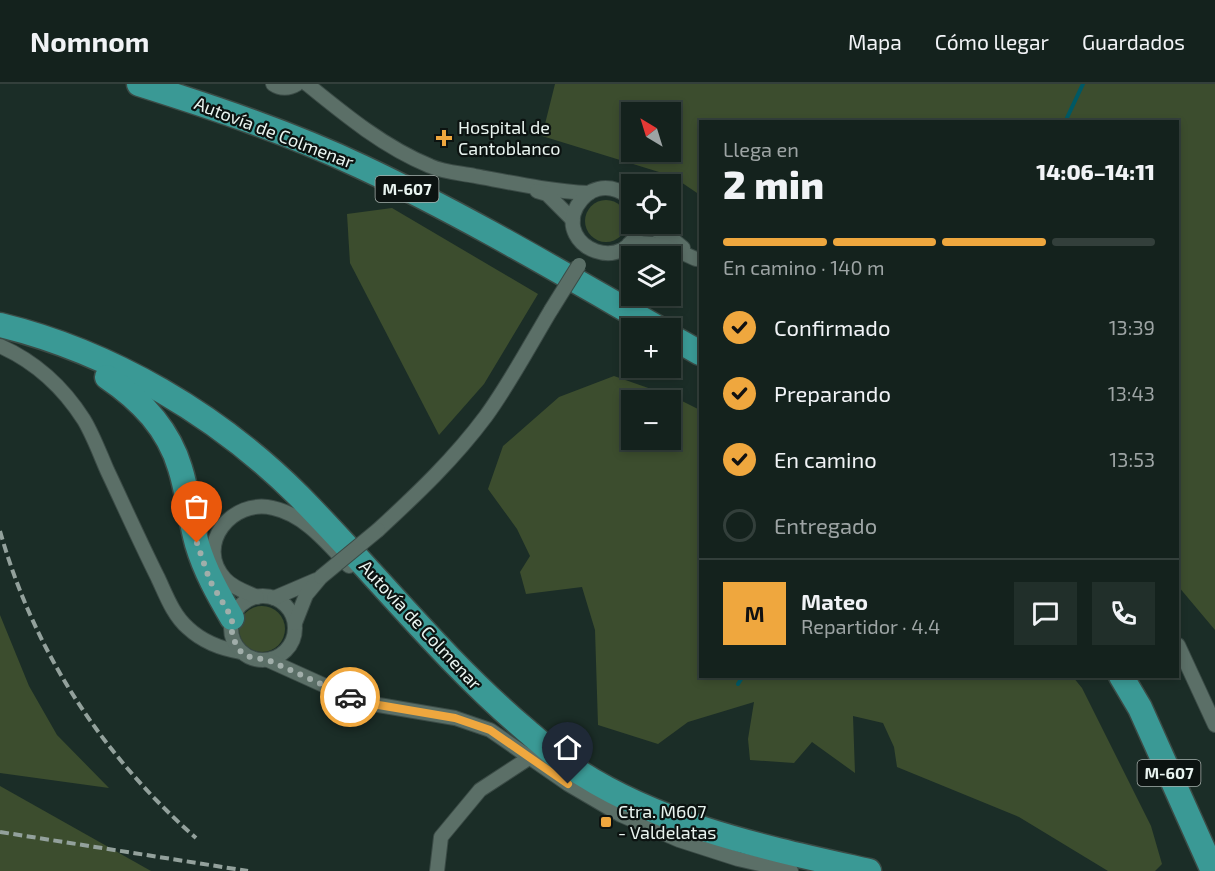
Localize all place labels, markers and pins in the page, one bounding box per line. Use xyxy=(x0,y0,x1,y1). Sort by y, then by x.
place label: Hospital de Cantoblanco xyxy=(458,116,561,159)
marker: Hospital de Cantoblanco xyxy=(435,129,453,147)
pin xyxy=(171,481,222,543)
pin xyxy=(542,722,593,784)
place label: Ctra. M607 - Valdelatas xyxy=(618,800,716,843)
marker: Ctra. M607 - Valdelatas xyxy=(599,815,613,829)

